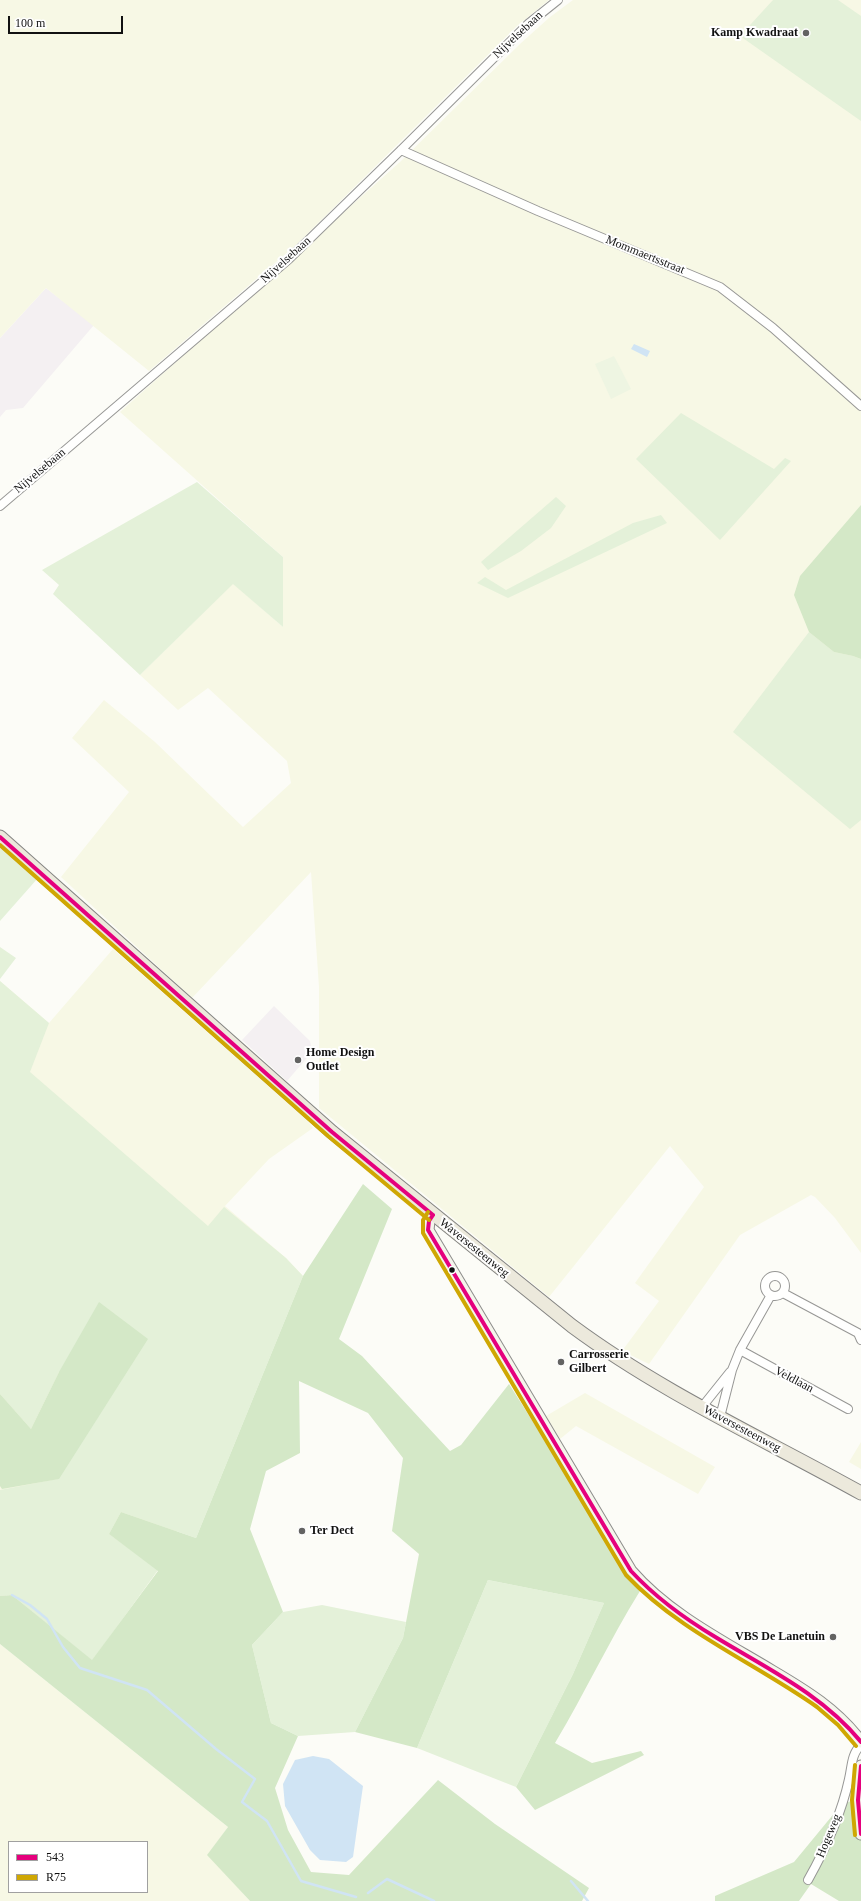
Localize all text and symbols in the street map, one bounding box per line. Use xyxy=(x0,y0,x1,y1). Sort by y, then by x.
scale bar xyxy=(10,8,125,34)
street label: Nijvelsebaan xyxy=(490,8,546,62)
text: 100 m xyxy=(15,16,45,30)
place label: Kamp Kwadraat xyxy=(711,26,798,40)
marker: Kamp Kwadraat xyxy=(801,28,811,38)
street label: Mommaertsstraat xyxy=(603,233,687,277)
street label: Nijvelsebaan xyxy=(258,234,314,286)
street label: Nijvelsebaan xyxy=(11,445,69,497)
place label: Home Design Outlet xyxy=(306,1046,374,1074)
marker: Home Design Outlet xyxy=(293,1055,303,1065)
street label: Waversesteenweg xyxy=(436,1215,512,1281)
unlabelled marker xyxy=(447,1265,457,1275)
place label: Carrosserie Gilbert xyxy=(569,1348,629,1376)
marker: Carrosserie Gilbert xyxy=(556,1357,566,1367)
street label: Veldlaan xyxy=(772,1364,816,1396)
street label: Waversesteenweg xyxy=(701,1403,783,1455)
place label: Ter Dect xyxy=(310,1524,354,1538)
marker: Ter Dect xyxy=(297,1526,307,1536)
place label: VBS De Lanetuin xyxy=(735,1630,825,1644)
marker: VBS De Lanetuin xyxy=(828,1632,838,1642)
street label: Hogeweg xyxy=(813,1812,845,1860)
legend xyxy=(8,1841,148,1893)
text: 543 xyxy=(46,1850,64,1864)
text: R75 xyxy=(46,1870,66,1884)

